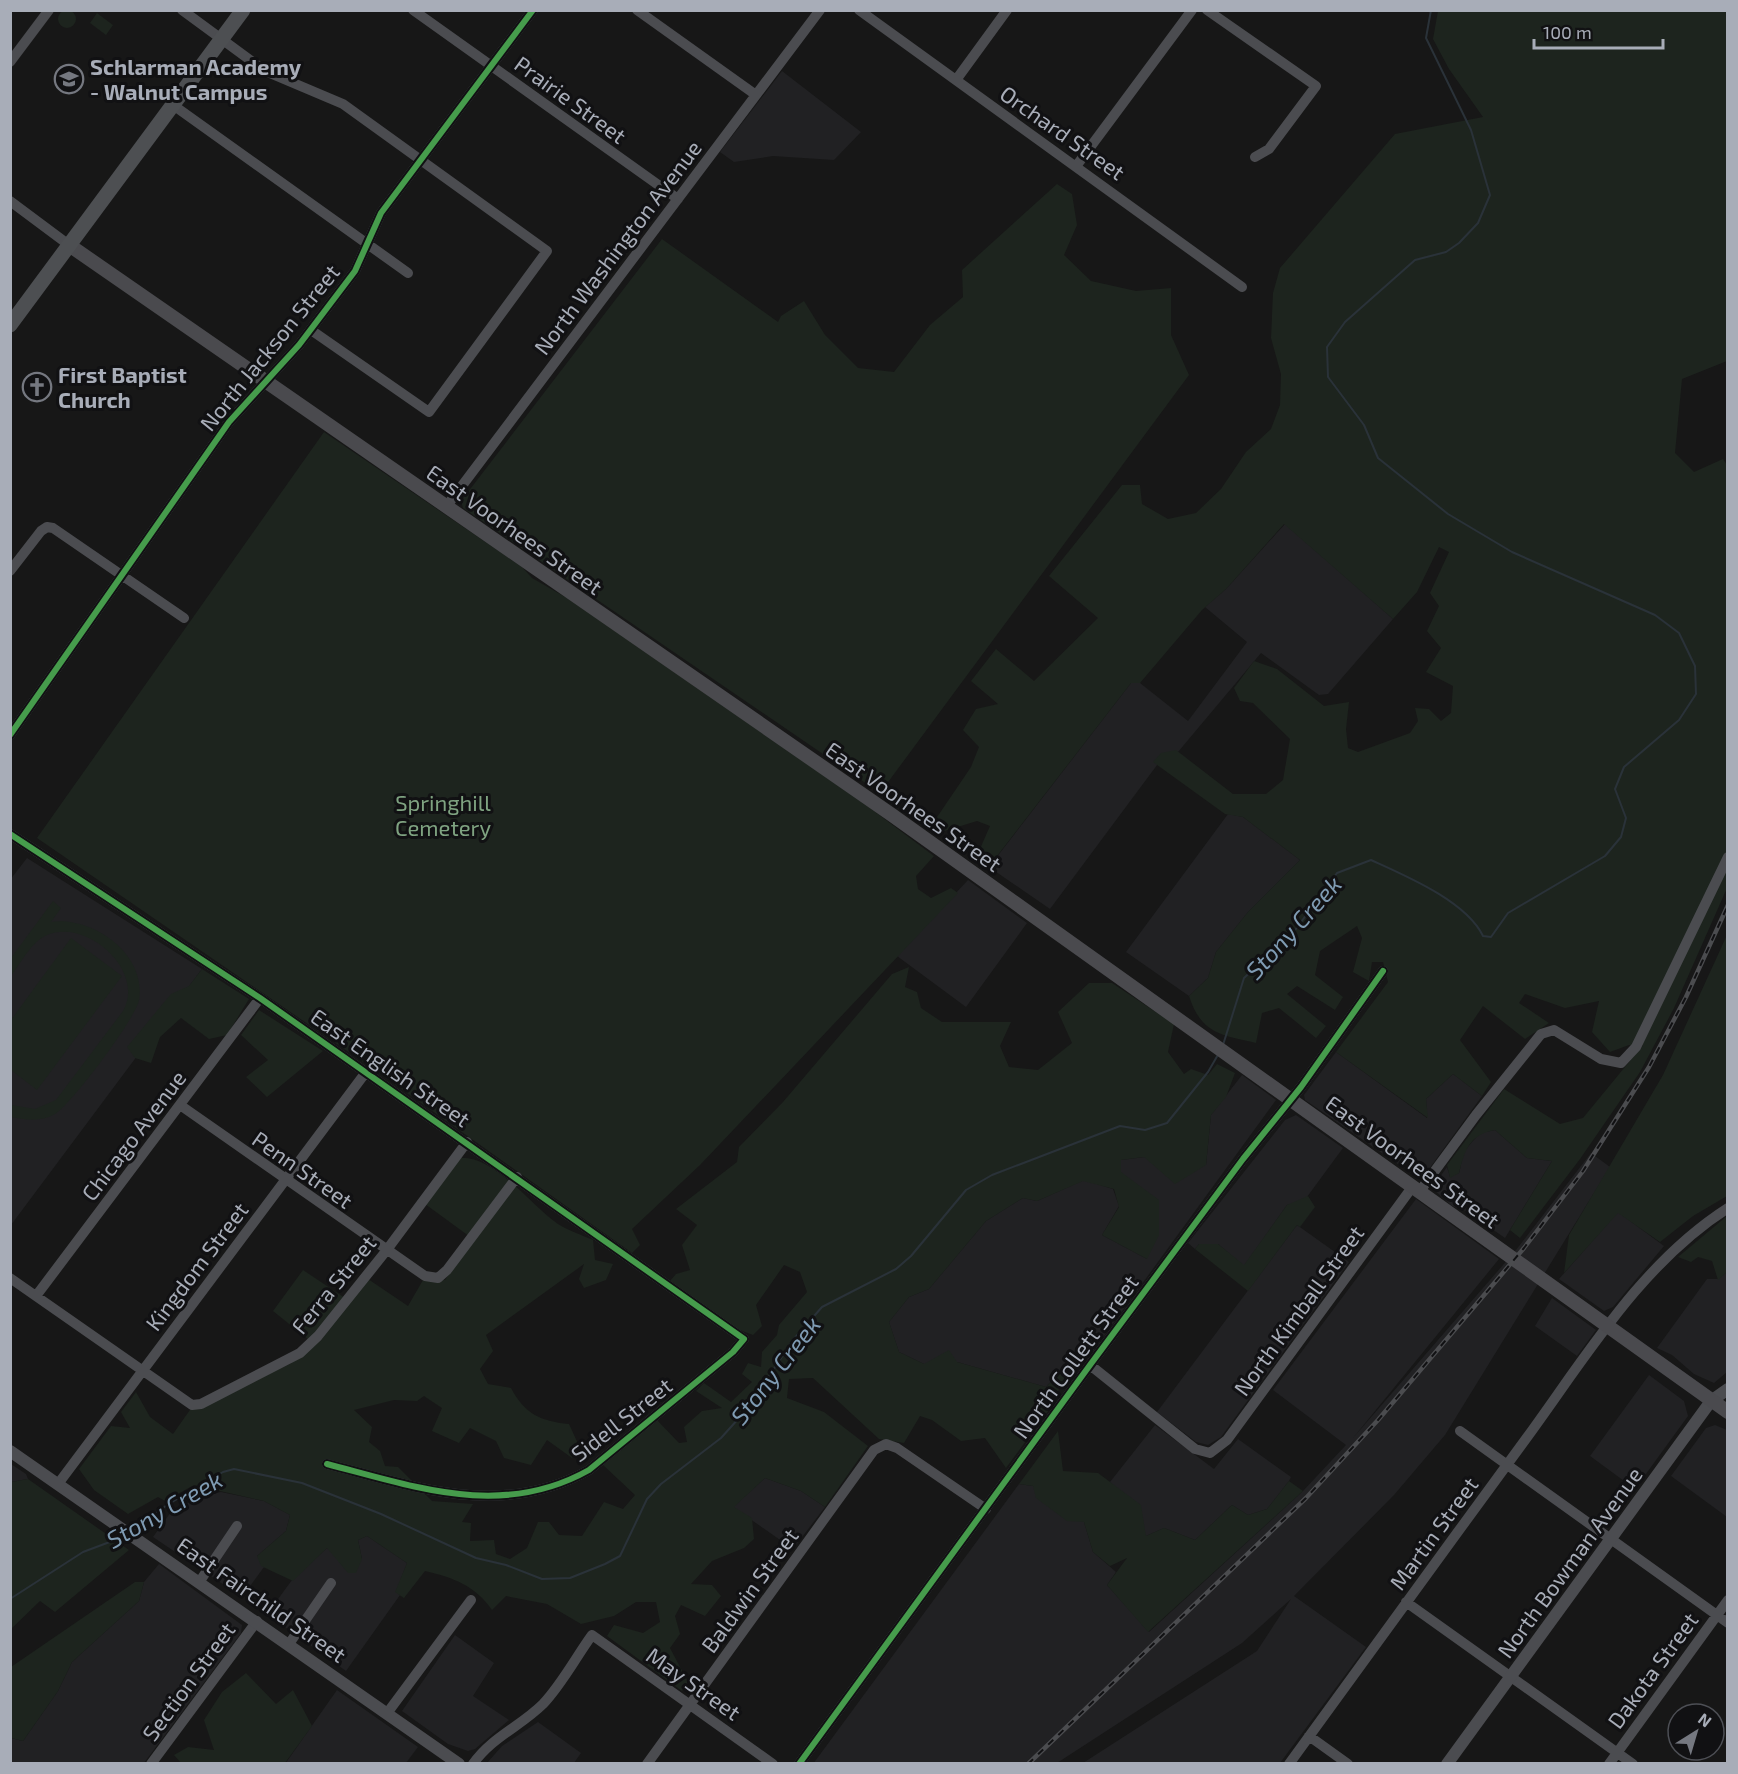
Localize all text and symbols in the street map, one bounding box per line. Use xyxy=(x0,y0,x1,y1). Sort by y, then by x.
scale bar xyxy=(1534,12,1663,50)
text: 100 m xyxy=(1543,21,1592,43)
street label: Prairie Street xyxy=(510,50,632,148)
place label: Schlarman Academy - Walnut Campus xyxy=(90,53,302,104)
school or university icon: Schlarman Academy - Walnut Campus xyxy=(53,63,85,95)
street label: Orchard Street xyxy=(996,79,1130,185)
street label: North Washington Avenue xyxy=(528,135,706,359)
street label: North Jackson Street xyxy=(194,259,344,435)
place label: First Baptist Church xyxy=(58,361,187,412)
church icon: First Baptist Church xyxy=(21,371,53,403)
street label: East Voorhees Street xyxy=(422,459,608,599)
street label: East Voorhees Street xyxy=(821,736,1007,876)
park label: Springhill Cemetery xyxy=(395,789,491,840)
water label: Stony Creek xyxy=(1239,869,1347,985)
street label: East English Street xyxy=(306,1002,476,1132)
street label: Chicago Avenue xyxy=(76,1065,190,1205)
street label: East Voorhees Street xyxy=(1321,1089,1505,1233)
street label: Penn Street xyxy=(248,1125,358,1213)
street label: Kingdom Street xyxy=(139,1197,253,1335)
street label: North Kimball Street xyxy=(1228,1220,1368,1400)
street label: Ferra Street xyxy=(285,1230,381,1338)
street label: North Collett Street xyxy=(1007,1269,1143,1443)
water label: Stony Creek xyxy=(724,1310,826,1430)
street label: Sidell Street xyxy=(565,1372,677,1466)
street label: North Bowman Avenue xyxy=(1491,1462,1647,1662)
water label: Stony Creek xyxy=(101,1464,227,1554)
street label: Martin Street xyxy=(1383,1472,1483,1594)
street label: Baldwin Street xyxy=(695,1523,803,1657)
street label: East Fairchild Street xyxy=(172,1531,352,1667)
street label: Dakota Street xyxy=(1601,1607,1703,1733)
street label: Section Street xyxy=(136,1617,240,1745)
street label: May Street xyxy=(642,1641,746,1725)
north arrow xyxy=(1666,1702,1726,1762)
text: N xyxy=(1695,1709,1716,1731)

